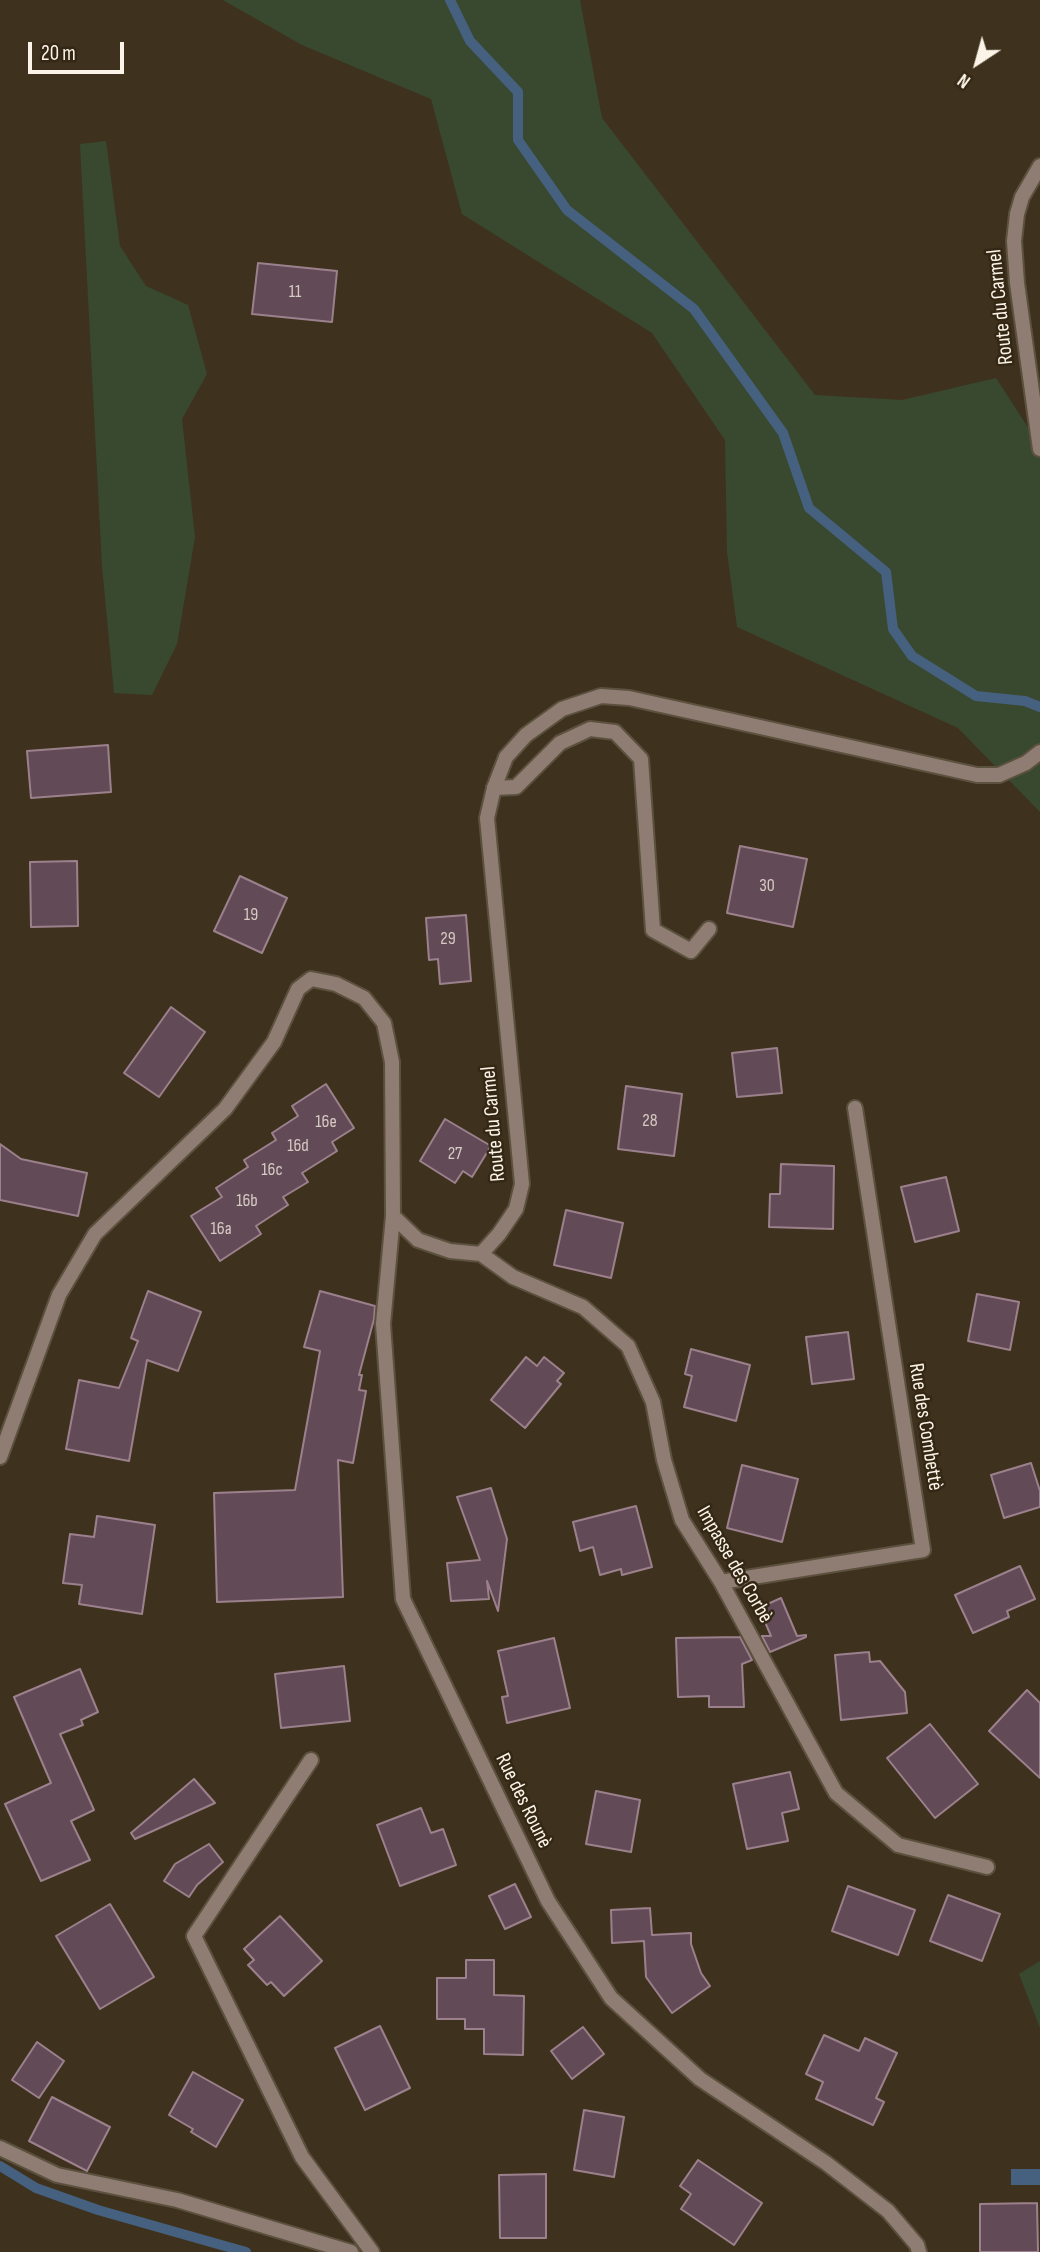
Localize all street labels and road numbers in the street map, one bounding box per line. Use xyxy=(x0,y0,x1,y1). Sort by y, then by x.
street label: Route du Carmel xyxy=(982,248,1020,366)
street label: Route du Carmel xyxy=(476,1065,512,1183)
street label: Rue des Combettè xyxy=(902,1361,948,1493)
street label: Impasse des Corbè xyxy=(690,1502,778,1628)
street label: Rue des Rounè xyxy=(489,1749,557,1853)

